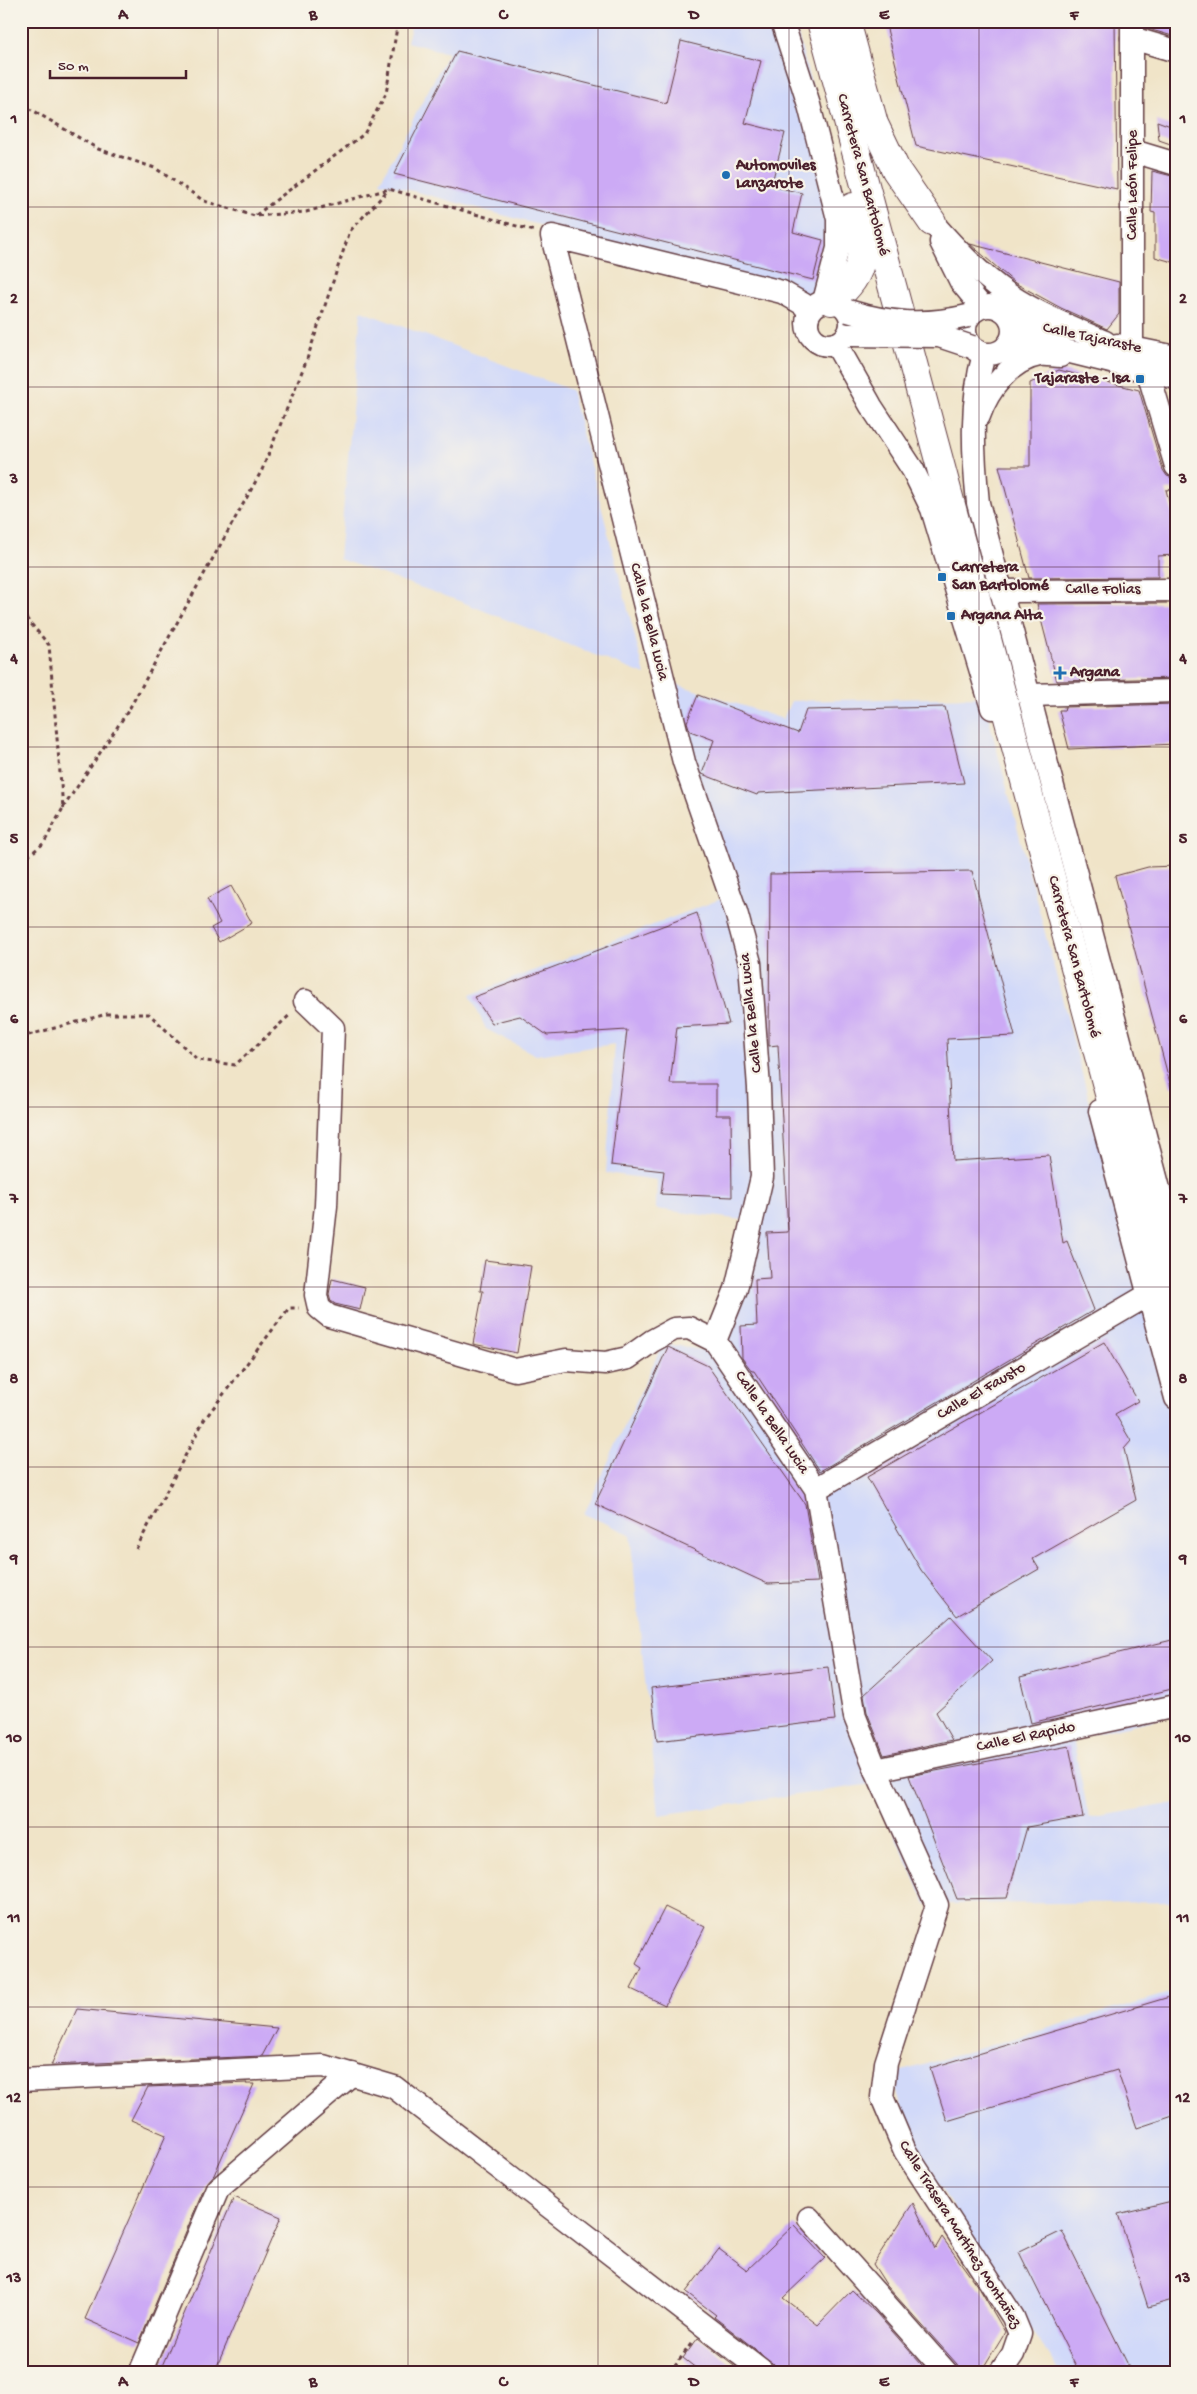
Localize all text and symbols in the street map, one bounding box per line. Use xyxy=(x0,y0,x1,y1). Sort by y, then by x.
text: A xyxy=(117,7,129,26)
text: B xyxy=(308,7,318,26)
text: C xyxy=(498,7,509,26)
text: D xyxy=(687,7,700,26)
text: E xyxy=(879,7,890,26)
text: F xyxy=(1069,7,1080,26)
scale bar xyxy=(50,48,186,80)
text: 50 m xyxy=(58,58,89,76)
street label: Carretera San Bartolomé xyxy=(831,92,893,259)
text: 1 xyxy=(10,111,17,130)
text: 1 xyxy=(1179,111,1186,130)
street label: Calle León Felipe xyxy=(1124,129,1143,240)
place label: Automoviles Lanzarote xyxy=(735,157,817,194)
marker: Automoviles Lanzarote xyxy=(720,169,732,181)
text: 2 xyxy=(10,291,18,310)
text: 2 xyxy=(1179,291,1187,310)
street label: Calle Tajaraste xyxy=(1041,319,1144,359)
place label: Tajaraste - Isa xyxy=(1033,370,1131,389)
marker: Tajaraste - Isa xyxy=(1134,373,1146,385)
text: 3 xyxy=(9,471,18,490)
text: 3 xyxy=(1178,471,1187,490)
place label: Carretera San Bartolomé xyxy=(951,559,1049,596)
street label: Calle la Bella Lucia xyxy=(624,561,672,684)
marker: Carretera San Bartolomé xyxy=(936,571,948,583)
street label: Calle Folias xyxy=(1066,581,1142,600)
place label: Argana Alta xyxy=(960,607,1044,626)
marker: Argana Alta xyxy=(945,610,957,622)
text: 4 xyxy=(9,651,18,670)
text: 4 xyxy=(1178,651,1187,670)
place label: Argana xyxy=(1069,664,1121,683)
marker: Argana xyxy=(1054,667,1066,679)
text: 5 xyxy=(10,831,19,850)
text: 5 xyxy=(1179,831,1188,850)
street label: Carretera San Bartolomé xyxy=(1042,874,1104,1041)
street label: Calle la Bella Lucia xyxy=(736,951,768,1074)
text: 6 xyxy=(10,1011,19,1030)
text: 6 xyxy=(1179,1011,1188,1030)
text: 7 xyxy=(9,1191,19,1210)
text: 7 xyxy=(1178,1191,1188,1210)
street label: Calle El Fausto xyxy=(934,1359,1030,1425)
street label: Calle la Bella Lucia xyxy=(730,1368,813,1479)
text: 8 xyxy=(10,1371,19,1390)
text: 8 xyxy=(1179,1371,1188,1390)
text: 9 xyxy=(9,1551,18,1570)
text: 9 xyxy=(1178,1551,1187,1570)
street label: Calle El Rapido xyxy=(975,1718,1077,1758)
text: 10 xyxy=(5,1730,22,1749)
text: 10 xyxy=(1174,1730,1191,1749)
text: 11 xyxy=(7,1910,20,1929)
text: 11 xyxy=(1176,1910,1189,1929)
text: 12 xyxy=(6,2090,21,2109)
text: 12 xyxy=(1175,2090,1190,2109)
street label: Calle Trasera Martínez Montañez xyxy=(893,2138,1025,2333)
text: 13 xyxy=(6,2270,21,2289)
text: 13 xyxy=(1175,2270,1190,2289)
text: A xyxy=(117,2374,129,2393)
text: B xyxy=(308,2374,318,2393)
text: C xyxy=(498,2374,509,2393)
text: D xyxy=(687,2374,700,2393)
text: E xyxy=(879,2374,890,2393)
text: F xyxy=(1069,2374,1080,2393)

